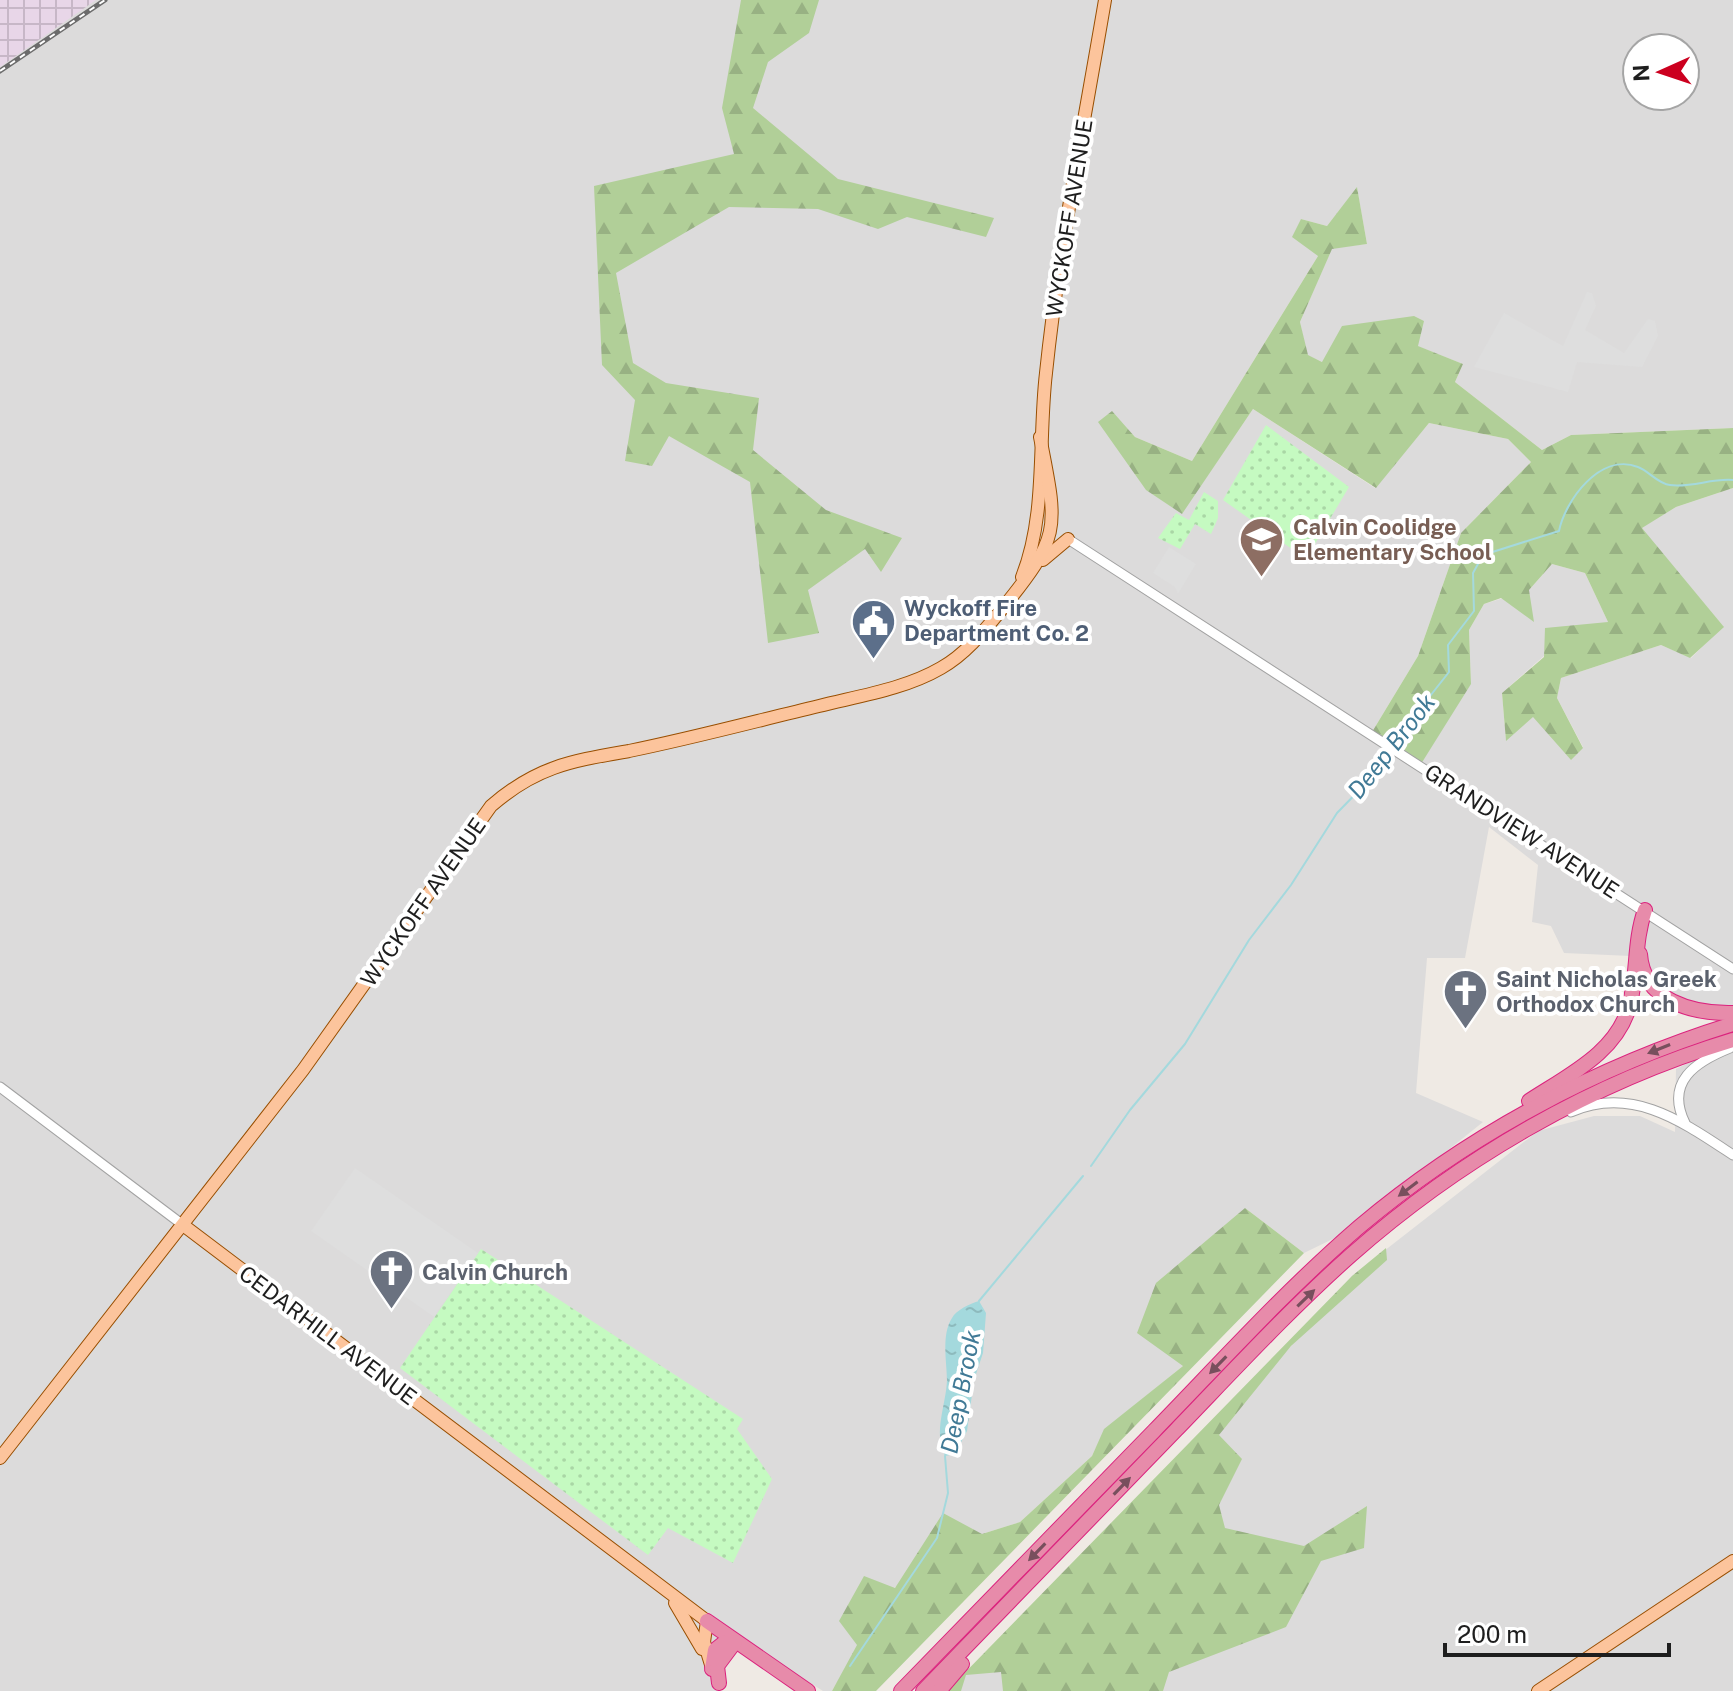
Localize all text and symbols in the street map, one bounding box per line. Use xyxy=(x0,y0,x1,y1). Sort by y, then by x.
north arrow xyxy=(1621,32,1701,112)
text: N xyxy=(1628,64,1654,82)
street label: WYCKOFF AVENUE xyxy=(1041,117,1097,319)
place label: Calvin Coolidge Elementary School xyxy=(1293,514,1492,565)
school or university icon: Calvin Coolidge Elementary School xyxy=(1238,516,1286,579)
place label: Wyckoff Fire Department Co. 2 xyxy=(904,595,1089,646)
public building icon: Wyckoff Fire Department Co. 2 xyxy=(849,597,897,660)
water label: Deep Brook xyxy=(1341,688,1441,804)
street label: GRANDVIEW AVENUE xyxy=(1420,758,1624,904)
street label: WYCKOFF AVENUE xyxy=(355,813,491,991)
place label: Saint Nicholas Greek Orthodox Church xyxy=(1496,966,1717,1017)
church icon: Saint Nicholas Greek Orthodox Church xyxy=(1441,968,1489,1031)
one-way arrow xyxy=(1647,1043,1671,1056)
one-way arrow xyxy=(1398,1180,1419,1196)
church icon: Calvin Church xyxy=(367,1248,415,1311)
place label: Calvin Church xyxy=(422,1259,568,1285)
street label: CEDARHILL AVENUE xyxy=(234,1260,422,1410)
one-way arrow xyxy=(1296,1289,1315,1308)
water label: Deep Brook xyxy=(934,1328,986,1456)
one-way arrow xyxy=(1209,1355,1227,1374)
one-way arrow xyxy=(1113,1477,1131,1496)
one-way arrow xyxy=(1028,1542,1046,1561)
scale bar xyxy=(1445,1607,1669,1657)
text: 200 m xyxy=(1457,1620,1527,1648)

